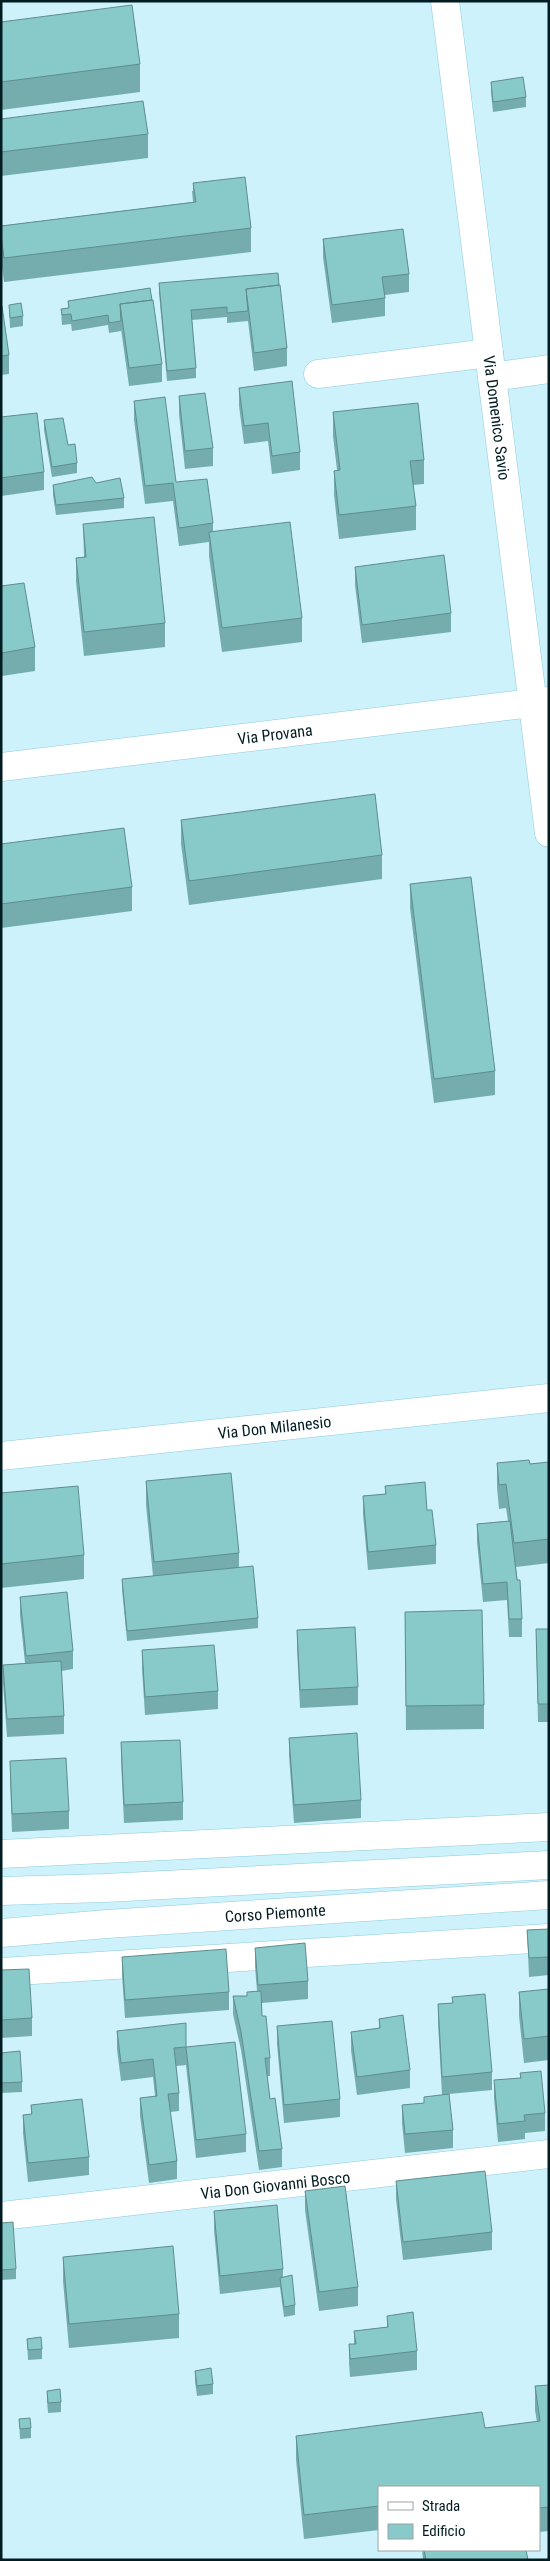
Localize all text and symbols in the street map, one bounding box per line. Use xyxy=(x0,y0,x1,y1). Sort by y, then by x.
street label: Via Domenico Savio xyxy=(479,354,514,481)
street label: Via Provana xyxy=(237,721,314,748)
street label: Via Don Milanesio xyxy=(217,1412,332,1443)
street label: Corso Piemonte xyxy=(224,1901,326,1926)
street label: Via Don Giovanni Bosco xyxy=(200,2168,351,2203)
legend xyxy=(378,2486,540,2551)
text: Strada xyxy=(422,2497,460,2515)
text: Edificio xyxy=(422,2522,465,2540)

